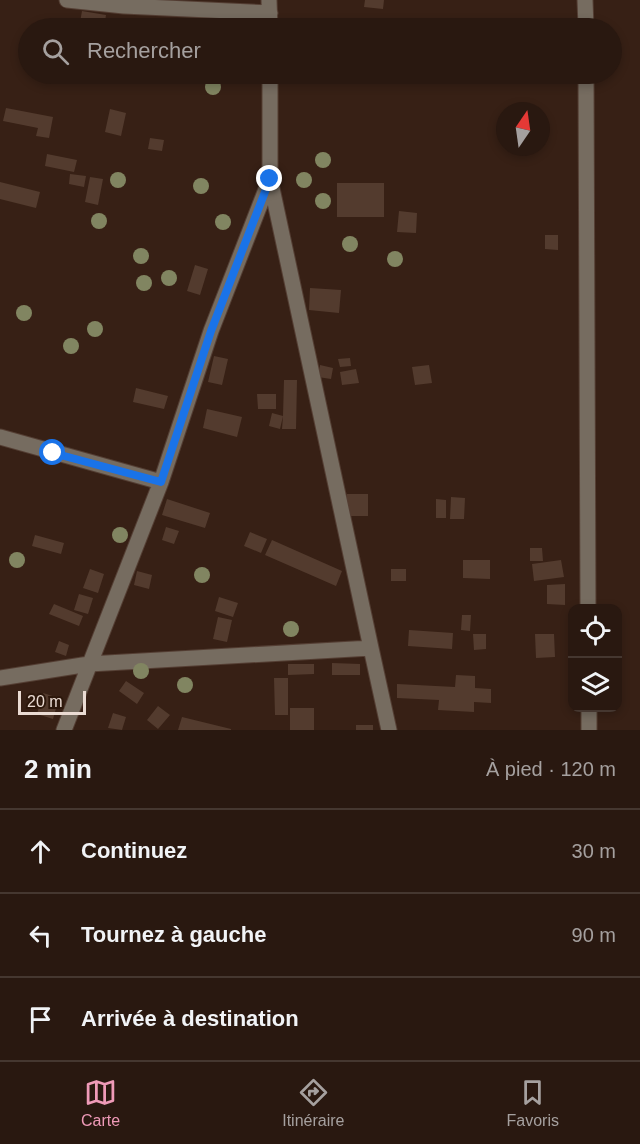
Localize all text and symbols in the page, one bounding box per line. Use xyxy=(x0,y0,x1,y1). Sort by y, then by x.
search box xyxy=(18,18,622,84)
icon: search xyxy=(39,35,72,68)
text: Rechercher xyxy=(87,38,201,63)
north arrow xyxy=(496,102,550,156)
route end xyxy=(256,165,282,191)
route start xyxy=(39,439,65,465)
map controls xyxy=(568,604,622,712)
button: locate xyxy=(568,604,622,658)
button: layers xyxy=(568,658,622,712)
scale bar xyxy=(18,688,86,716)
text: 20 m xyxy=(27,693,63,710)
text: 2 min xyxy=(24,754,92,784)
text: À pied · 120 m xyxy=(486,758,616,780)
icon: ahead xyxy=(24,835,57,868)
text: Continuez xyxy=(81,838,187,863)
text: 30 m xyxy=(572,840,616,862)
icon: left xyxy=(24,919,57,952)
text: Tournez à gauche xyxy=(81,922,266,947)
text: 90 m xyxy=(572,924,616,946)
icon: arrive xyxy=(24,1003,57,1036)
text: Arrivée à destination xyxy=(81,1006,299,1031)
tab: Carte xyxy=(81,1076,120,1130)
tab: Itinéraire xyxy=(282,1076,344,1130)
tab: Favoris xyxy=(506,1076,559,1130)

